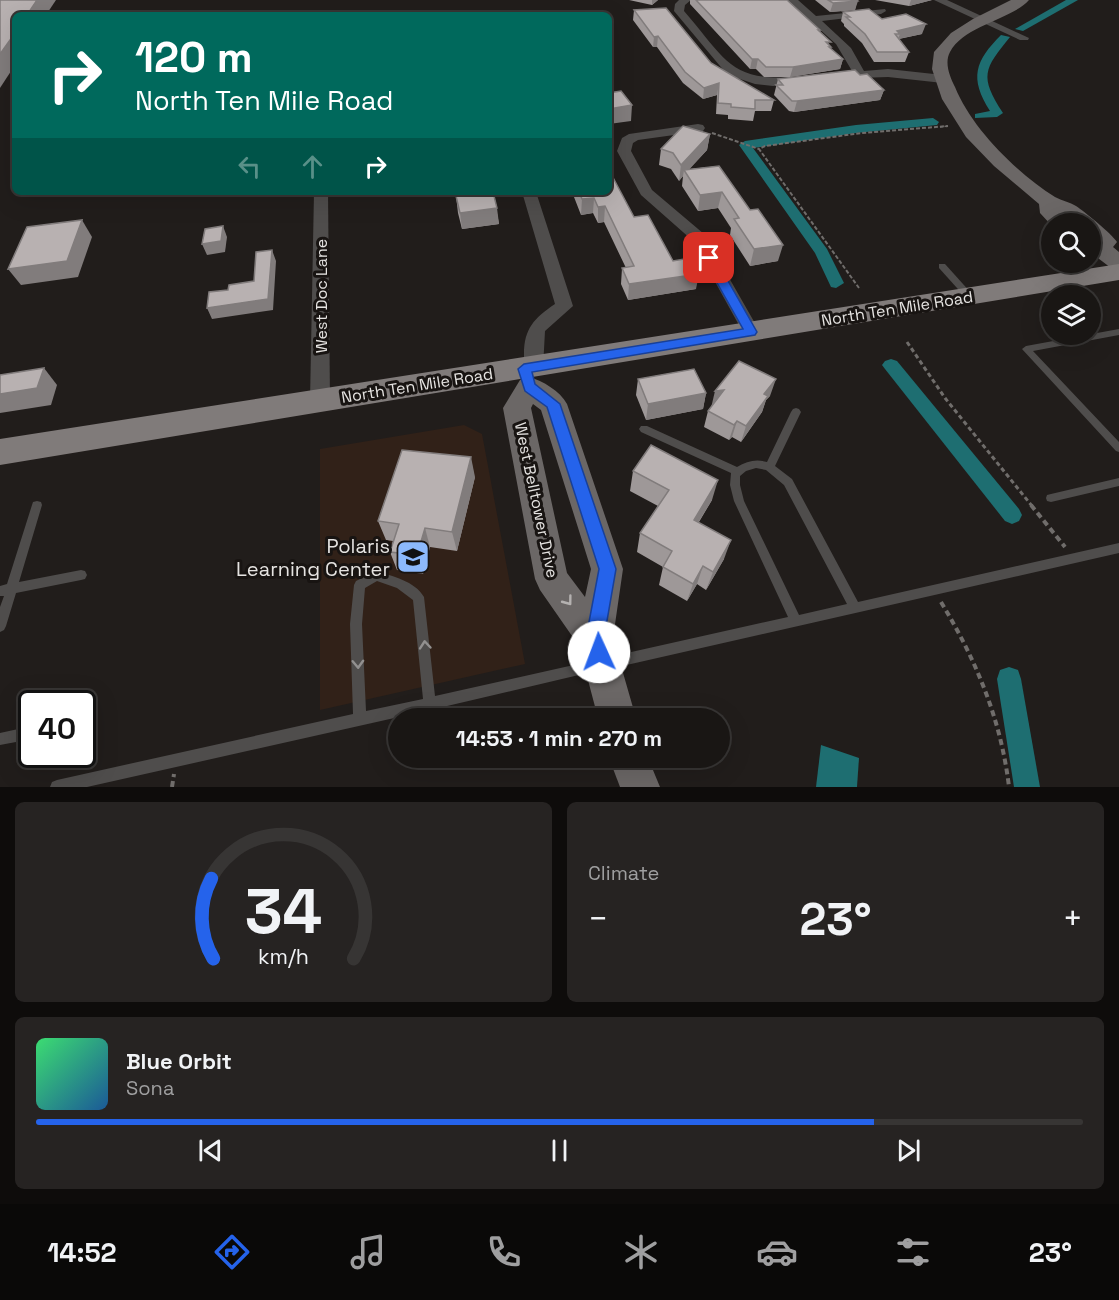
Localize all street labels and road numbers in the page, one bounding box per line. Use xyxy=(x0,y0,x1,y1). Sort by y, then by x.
street label: West Doc Lane xyxy=(311,239,332,353)
street label: North Ten Mile Road xyxy=(820,286,974,331)
street label: North Ten Mile Road xyxy=(340,363,494,408)
street label: West Belltower Drive xyxy=(510,421,563,580)

